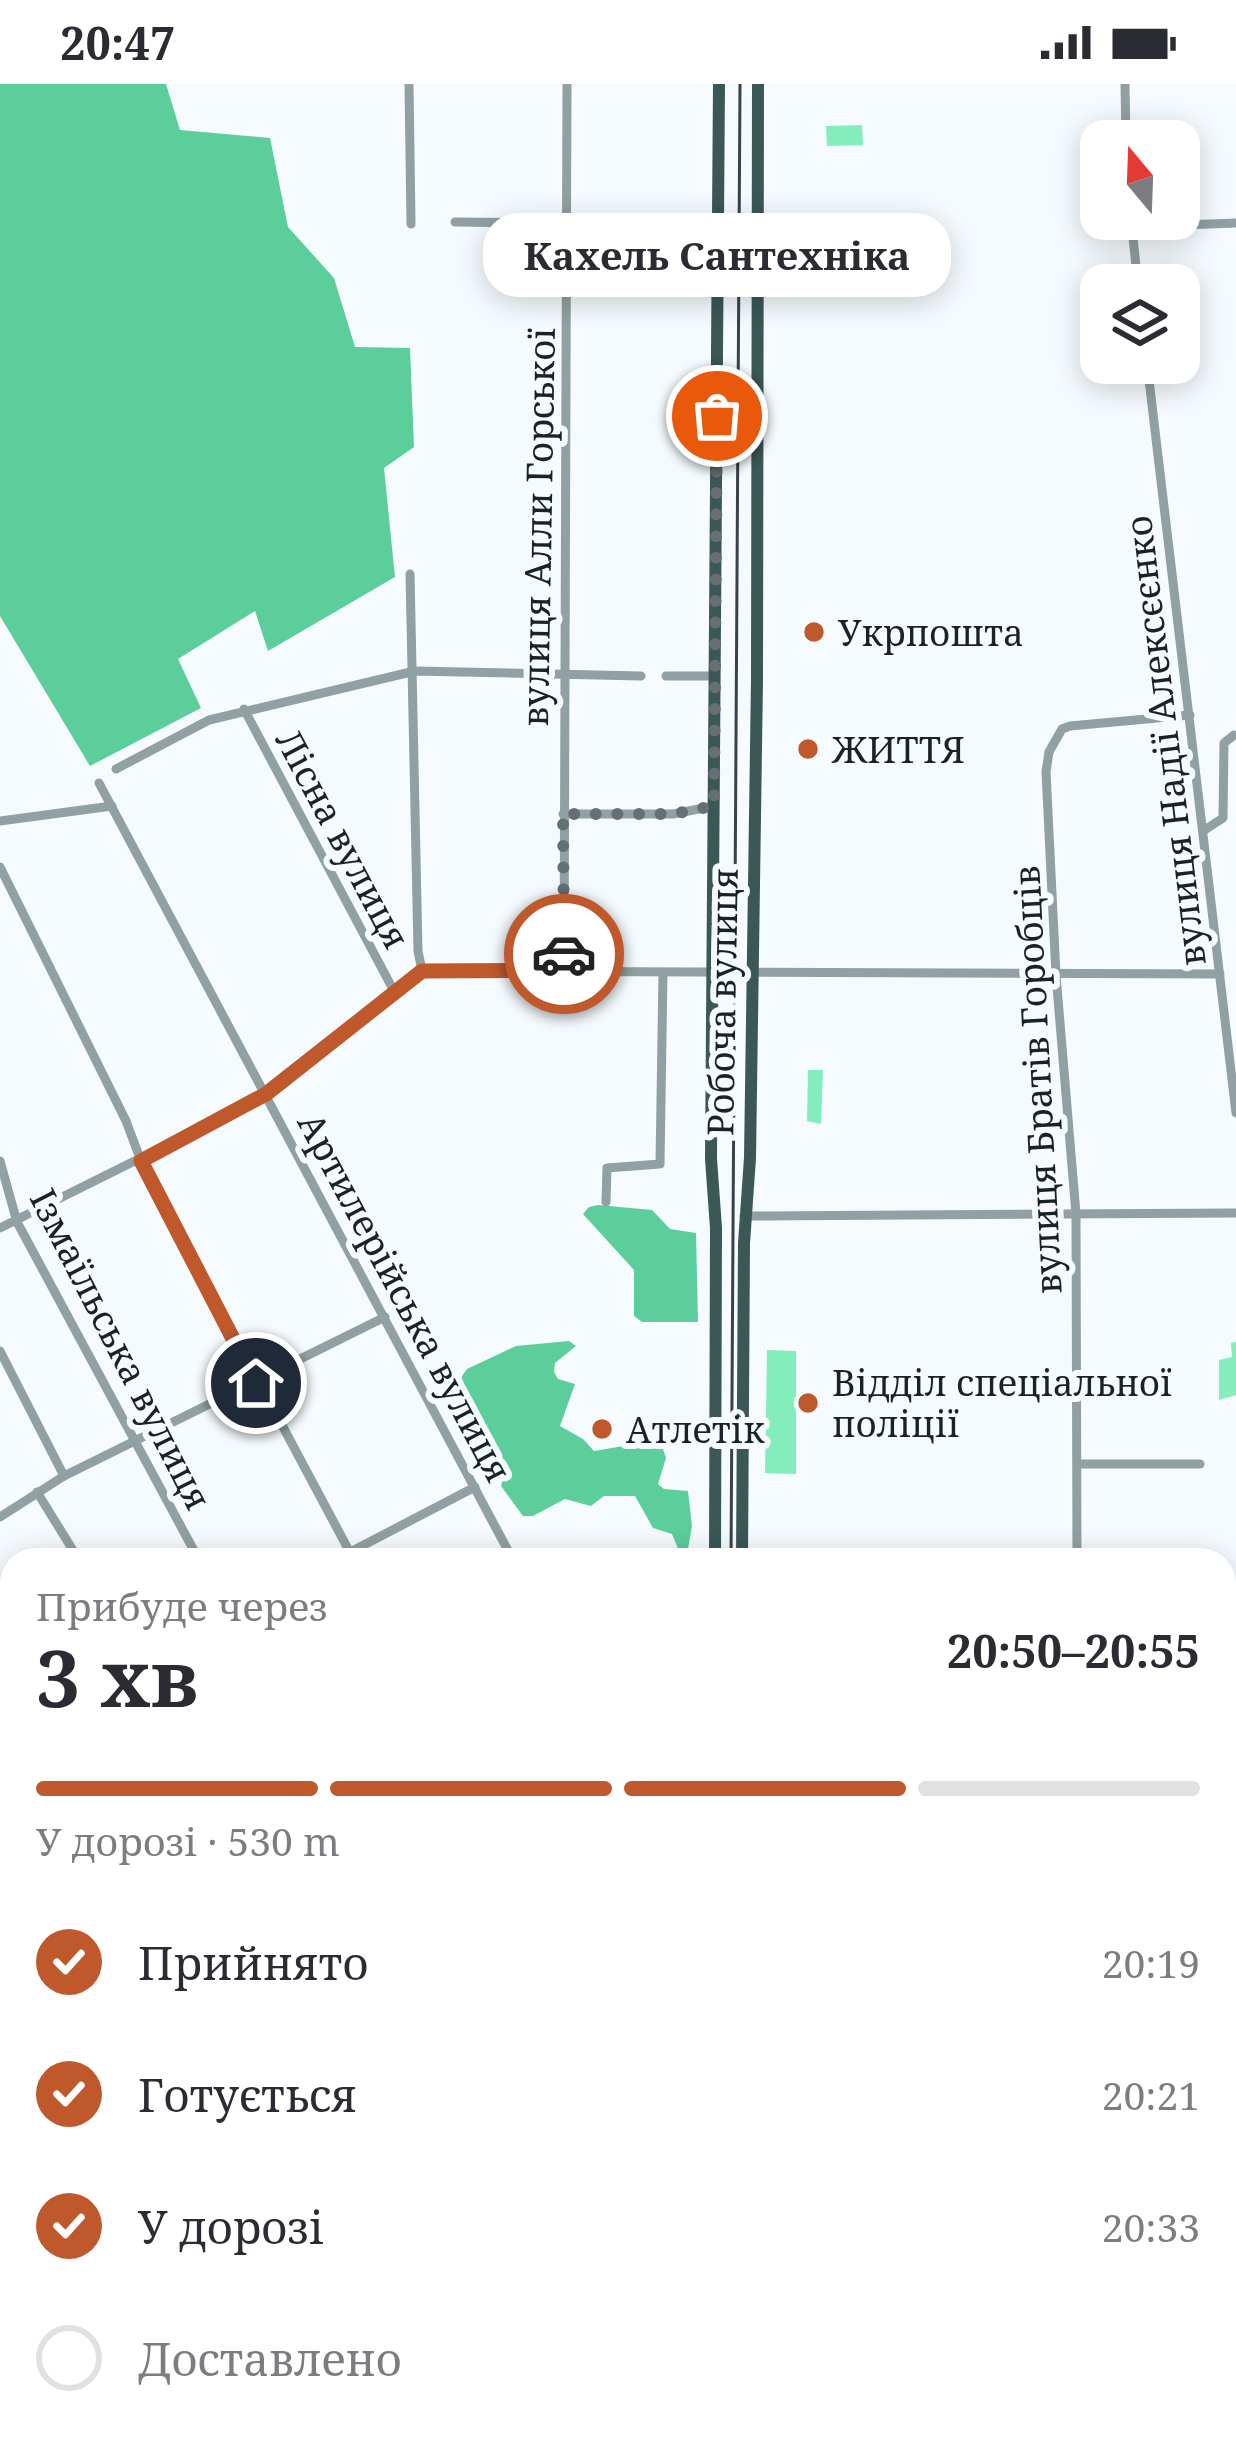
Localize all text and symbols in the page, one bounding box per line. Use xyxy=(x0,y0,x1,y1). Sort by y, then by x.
text: 20:47 xyxy=(60,12,175,73)
north arrow xyxy=(1080,120,1200,240)
map controls xyxy=(1080,120,1200,384)
callout: Кахель Сантехніка xyxy=(483,212,951,296)
text: Кахель Сантехніка xyxy=(524,228,911,281)
button: layers xyxy=(1080,264,1200,384)
street label: вулиця Алли Горської xyxy=(510,327,566,727)
pin xyxy=(666,365,768,467)
icon: bag xyxy=(684,383,750,449)
street label: вулиця Надії Алексєєнко xyxy=(1113,513,1217,969)
place label: Укрпошта xyxy=(838,608,1024,657)
marker: Укрпошта xyxy=(801,619,827,645)
street label: Лісна вулиця xyxy=(265,721,421,957)
place label: ЖИТТЯ xyxy=(831,725,965,774)
marker: ЖИТТЯ xyxy=(795,736,821,762)
street label: вулиця Братів Горобців xyxy=(1001,864,1073,1296)
street label: Робоча вулиця xyxy=(695,867,749,1137)
courier xyxy=(504,894,624,1014)
icon: car xyxy=(531,921,597,987)
street label: Артилерійська вулиця xyxy=(287,1104,523,1490)
street label: Ізмаїльська вулиця xyxy=(19,1180,223,1518)
pin xyxy=(205,1332,307,1434)
icon: home xyxy=(223,1350,289,1416)
place label: Відділ спеціальної поліції xyxy=(832,1358,1172,1448)
marker: Відділ спеціальної поліції xyxy=(795,1390,821,1416)
place label: Атлетік xyxy=(626,1405,765,1454)
marker: Атлетік xyxy=(589,1416,615,1442)
text: Прибуде через xyxy=(36,1579,328,1632)
text: 20:50–20:55 xyxy=(947,1620,1200,1681)
text: 3 хв xyxy=(36,1624,198,1730)
text: У дорозі · 530 m xyxy=(36,1814,340,1867)
icon: check xyxy=(36,1929,102,1995)
text: Прийнято xyxy=(138,1932,368,1993)
text: 20:19 xyxy=(1102,1936,1200,1989)
icon: check xyxy=(36,2061,102,2127)
text: Готується xyxy=(138,2064,357,2125)
text: 20:21 xyxy=(1102,2068,1200,2121)
icon: check xyxy=(36,2193,102,2259)
text: У дорозі xyxy=(138,2196,324,2257)
text: 20:33 xyxy=(1102,2200,1200,2253)
text: Доставлено xyxy=(138,2328,402,2389)

